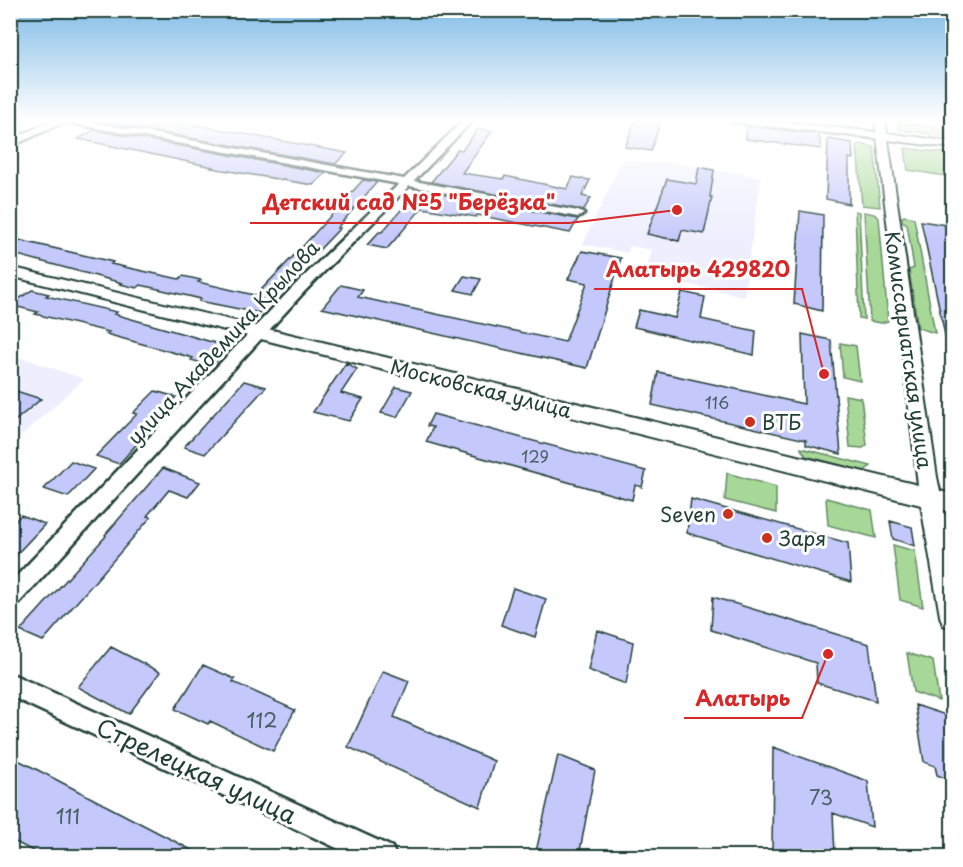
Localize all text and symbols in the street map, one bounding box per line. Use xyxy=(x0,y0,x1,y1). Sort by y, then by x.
callout: Детский сад №5 "Берёзка" xyxy=(250,184,569,223)
text: Детский сад №5 "Берёзка" xyxy=(262,185,555,217)
street label: Комиссариатская улица xyxy=(877,229,941,471)
street label: улица Академика Крылова xyxy=(120,232,327,451)
callout: Алатырь 429820 xyxy=(594,250,802,289)
text: Алатырь 429820 xyxy=(606,252,790,284)
street label: Московская улица xyxy=(387,351,575,425)
house number: 116 xyxy=(705,390,729,414)
place label: ВТБ xyxy=(762,407,801,437)
marker: ВТБ xyxy=(743,415,757,429)
house number: 129 xyxy=(521,444,549,468)
place label: Seven xyxy=(660,499,716,529)
marker: Seven xyxy=(721,507,735,521)
place label: Заря xyxy=(779,523,826,553)
marker: Заря xyxy=(760,531,774,545)
callout: Алатырь xyxy=(684,679,802,718)
text: Алатырь xyxy=(696,681,790,713)
house number: 112 xyxy=(247,705,277,735)
street label: Стрелецкая улица xyxy=(91,708,303,832)
house number: 73 xyxy=(809,782,833,812)
house number: 111 xyxy=(56,801,80,831)

